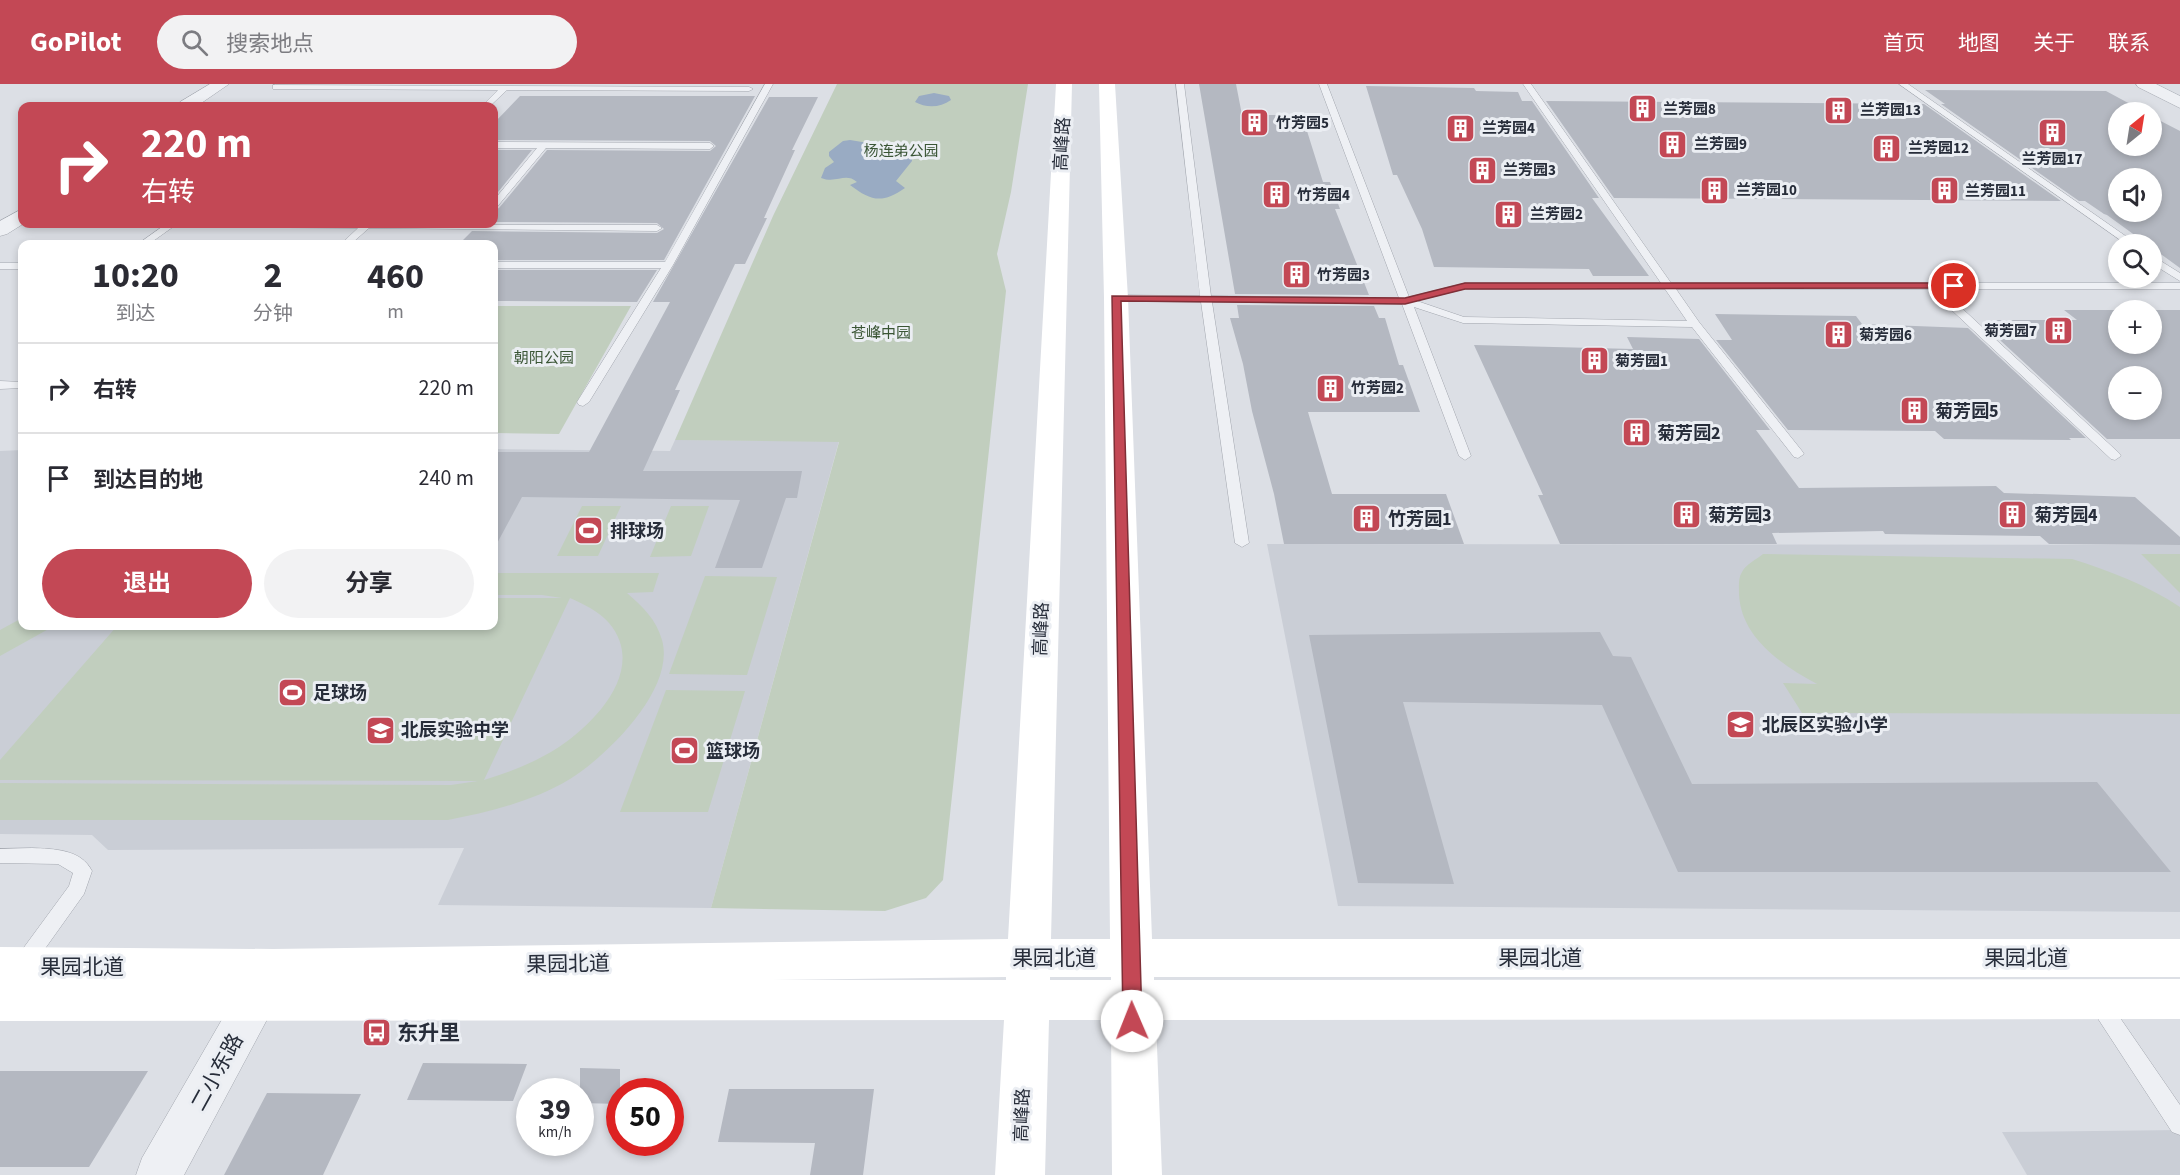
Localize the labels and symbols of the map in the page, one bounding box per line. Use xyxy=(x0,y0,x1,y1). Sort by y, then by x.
building icon: 兰芳园8 xyxy=(1626,93,1658,125)
building icon: 兰芳园13 xyxy=(1823,94,1855,126)
place label: 兰芳园8 xyxy=(1663,99,1716,120)
place label: 兰芳园13 xyxy=(1860,100,1921,121)
north arrow xyxy=(2108,102,2162,156)
building icon: 竹芳园5 xyxy=(1239,107,1271,139)
building icon: 兰芳园4 xyxy=(1445,112,1477,144)
place label: 竹芳园5 xyxy=(1276,113,1329,134)
street label: 高峰路 xyxy=(1049,116,1076,172)
building icon: 兰芳园17 xyxy=(2036,116,2068,148)
place label: 兰芳园4 xyxy=(1482,118,1535,139)
building icon: 兰芳园9 xyxy=(1657,128,1689,160)
building icon: 兰芳园12 xyxy=(1871,132,1903,164)
place label: 兰芳园9 xyxy=(1694,134,1747,155)
place label: 兰芳园12 xyxy=(1908,138,1969,159)
park label: 杨连弟公园 xyxy=(863,141,939,162)
place label: 兰芳园17 xyxy=(2022,149,2082,170)
building icon: 兰芳园3 xyxy=(1466,154,1498,186)
place label: 兰芳园3 xyxy=(1503,160,1556,181)
building icon: 兰芳园10 xyxy=(1699,174,1731,206)
building icon: 兰芳园11 xyxy=(1928,175,1960,207)
building icon: 竹芳园4 xyxy=(1260,179,1292,211)
place label: 兰芳园10 xyxy=(1736,180,1797,201)
place label: 兰芳园11 xyxy=(1965,181,2026,202)
place label: 竹芳园4 xyxy=(1297,185,1350,206)
building icon: 兰芳园2 xyxy=(1493,198,1525,230)
place label: 兰芳园2 xyxy=(1530,204,1583,225)
building icon: 竹芳园3 xyxy=(1280,259,1312,291)
pin xyxy=(1928,260,1979,311)
place label: 竹芳园3 xyxy=(1317,265,1370,286)
building icon: 菊芳园7 xyxy=(2042,315,2074,347)
building icon: 菊芳园6 xyxy=(1822,319,1854,351)
place label: 菊芳园7 xyxy=(1984,321,2037,342)
park label: 苍峰中园 xyxy=(851,323,911,344)
place label: 菊芳园6 xyxy=(1859,325,1912,346)
building icon: 菊芳园1 xyxy=(1578,345,1610,377)
park label: 朝阳公园 xyxy=(514,348,574,369)
place label: 菊芳园1 xyxy=(1615,351,1668,372)
building icon: 竹芳园2 xyxy=(1314,372,1346,404)
place label: 竹芳园2 xyxy=(1351,378,1404,399)
building icon: 菊芳园5 xyxy=(1898,395,1930,427)
place label: 菊芳园5 xyxy=(1935,399,1999,424)
building icon: 菊芳园2 xyxy=(1620,417,1652,449)
place label: 菊芳园2 xyxy=(1657,421,1721,446)
building icon: 菊芳园3 xyxy=(1671,499,1703,531)
building icon: 菊芳园4 xyxy=(1997,499,2029,531)
building icon: 竹芳园1 xyxy=(1351,503,1383,535)
place label: 菊芳园3 xyxy=(1708,503,1772,528)
place label: 菊芳园4 xyxy=(2034,503,2098,528)
place label: 竹芳园1 xyxy=(1388,507,1452,532)
sports icon: 排球场 xyxy=(573,515,605,547)
place label: 排球场 xyxy=(610,519,664,544)
street label: 高峰路 xyxy=(1028,602,1055,656)
sports icon: 足球场 xyxy=(276,677,308,709)
place label: 足球场 xyxy=(313,681,367,706)
school or university icon: 北辰区实验小学 xyxy=(1725,709,1757,741)
place label: 北辰区实验小学 xyxy=(1762,713,1888,738)
school or university icon: 北辰实验中学 xyxy=(364,714,396,746)
place label: 北辰实验中学 xyxy=(401,718,509,743)
sports icon: 篮球场 xyxy=(669,735,701,767)
place label: 篮球场 xyxy=(706,739,760,764)
street label: 果园北道 xyxy=(1012,943,1096,973)
street label: 果园北道 xyxy=(1498,943,1582,973)
street label: 果园北道 xyxy=(1984,943,2068,973)
street label: 果园北道 xyxy=(526,948,610,980)
street label: 果园北道 xyxy=(40,952,124,982)
position arrow xyxy=(1100,989,1164,1053)
bus stop icon: 东升里 xyxy=(360,1017,392,1049)
place label: 东升里 xyxy=(397,1018,460,1048)
street label: 二小东路 xyxy=(184,1028,250,1116)
speed limit sign: 50 xyxy=(606,1078,684,1156)
street label: 高峰路 xyxy=(1009,1088,1036,1142)

